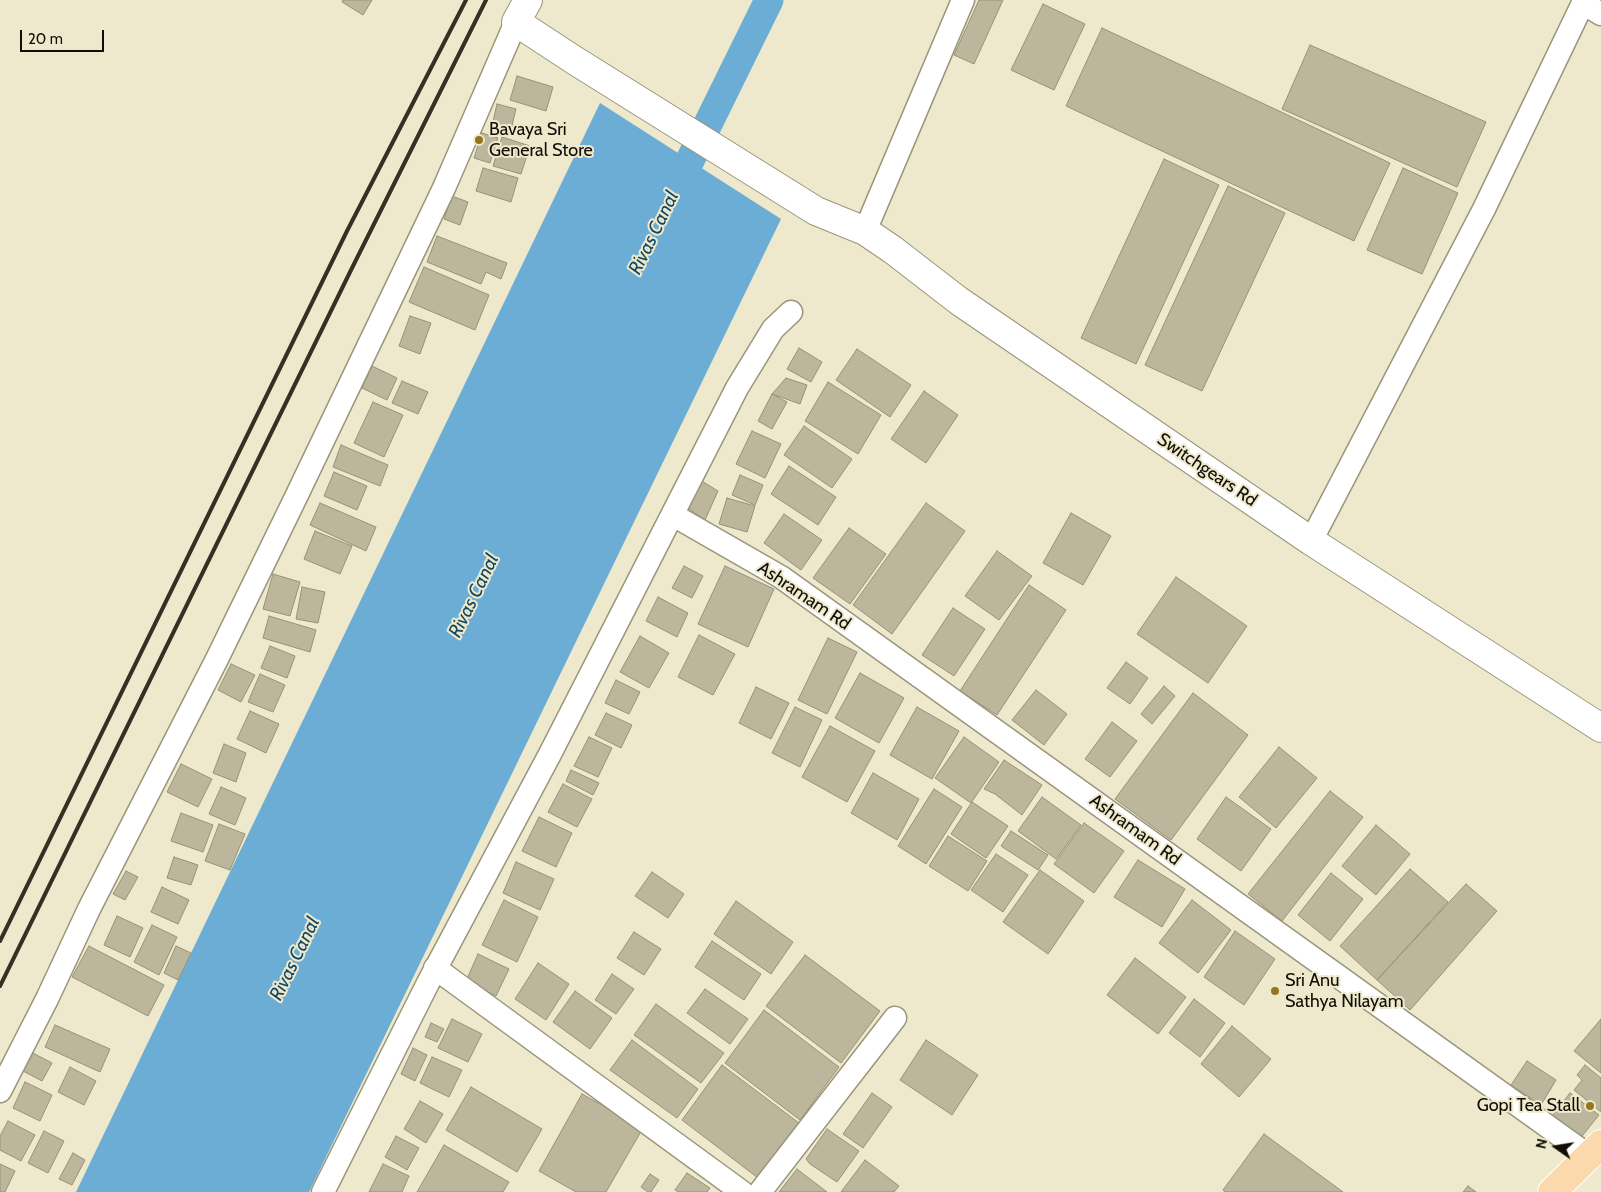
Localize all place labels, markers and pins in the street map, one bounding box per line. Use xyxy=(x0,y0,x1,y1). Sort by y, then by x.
place label: Bavaya Sri General Store xyxy=(489,119,593,162)
marker: Bavaya Sri General Store xyxy=(473,134,485,146)
place label: Sri Anu Sathya Nilayam xyxy=(1285,970,1403,1012)
marker: Sri Anu Sathya Nilayam xyxy=(1269,985,1281,997)
place label: Gopi Tea Stall xyxy=(1477,1095,1580,1117)
marker: Gopi Tea Stall xyxy=(1584,1100,1596,1112)

